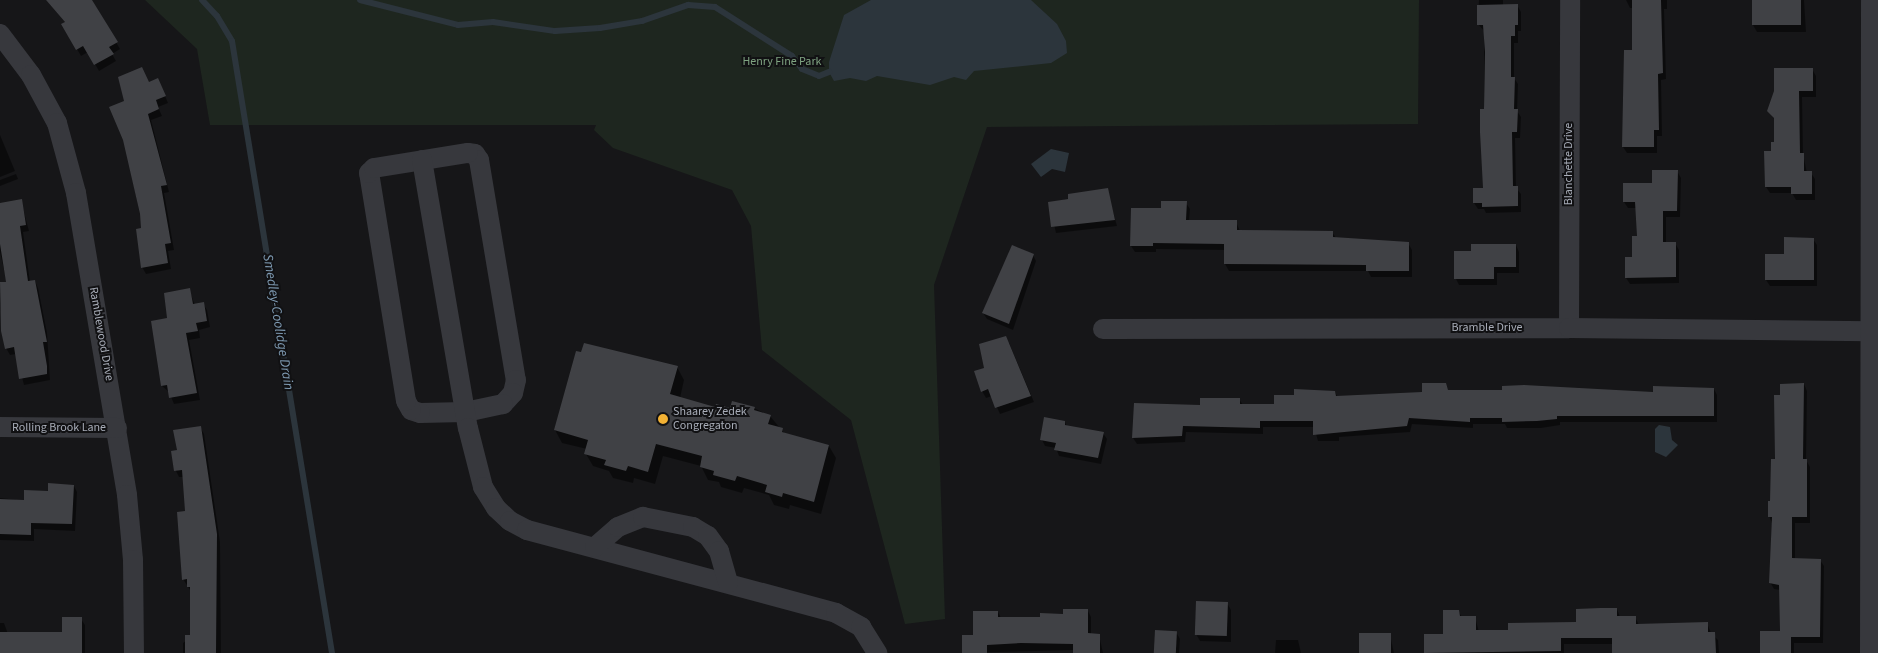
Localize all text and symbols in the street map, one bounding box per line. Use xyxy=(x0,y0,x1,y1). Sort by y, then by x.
park label: Henry Fine Park xyxy=(742,55,822,69)
street label: Blanchette Drive xyxy=(1562,123,1576,205)
water label: Smedley-Coolidge Drain xyxy=(259,253,297,391)
street label: Ramblewood Drive xyxy=(86,286,116,382)
street label: Bramble Drive xyxy=(1452,321,1522,335)
place label: Shaarey Zedek Congregaton xyxy=(673,405,747,433)
marker: Shaarey Zedek Congregaton xyxy=(657,413,669,425)
street label: Rolling Brook Lane xyxy=(12,421,106,435)

